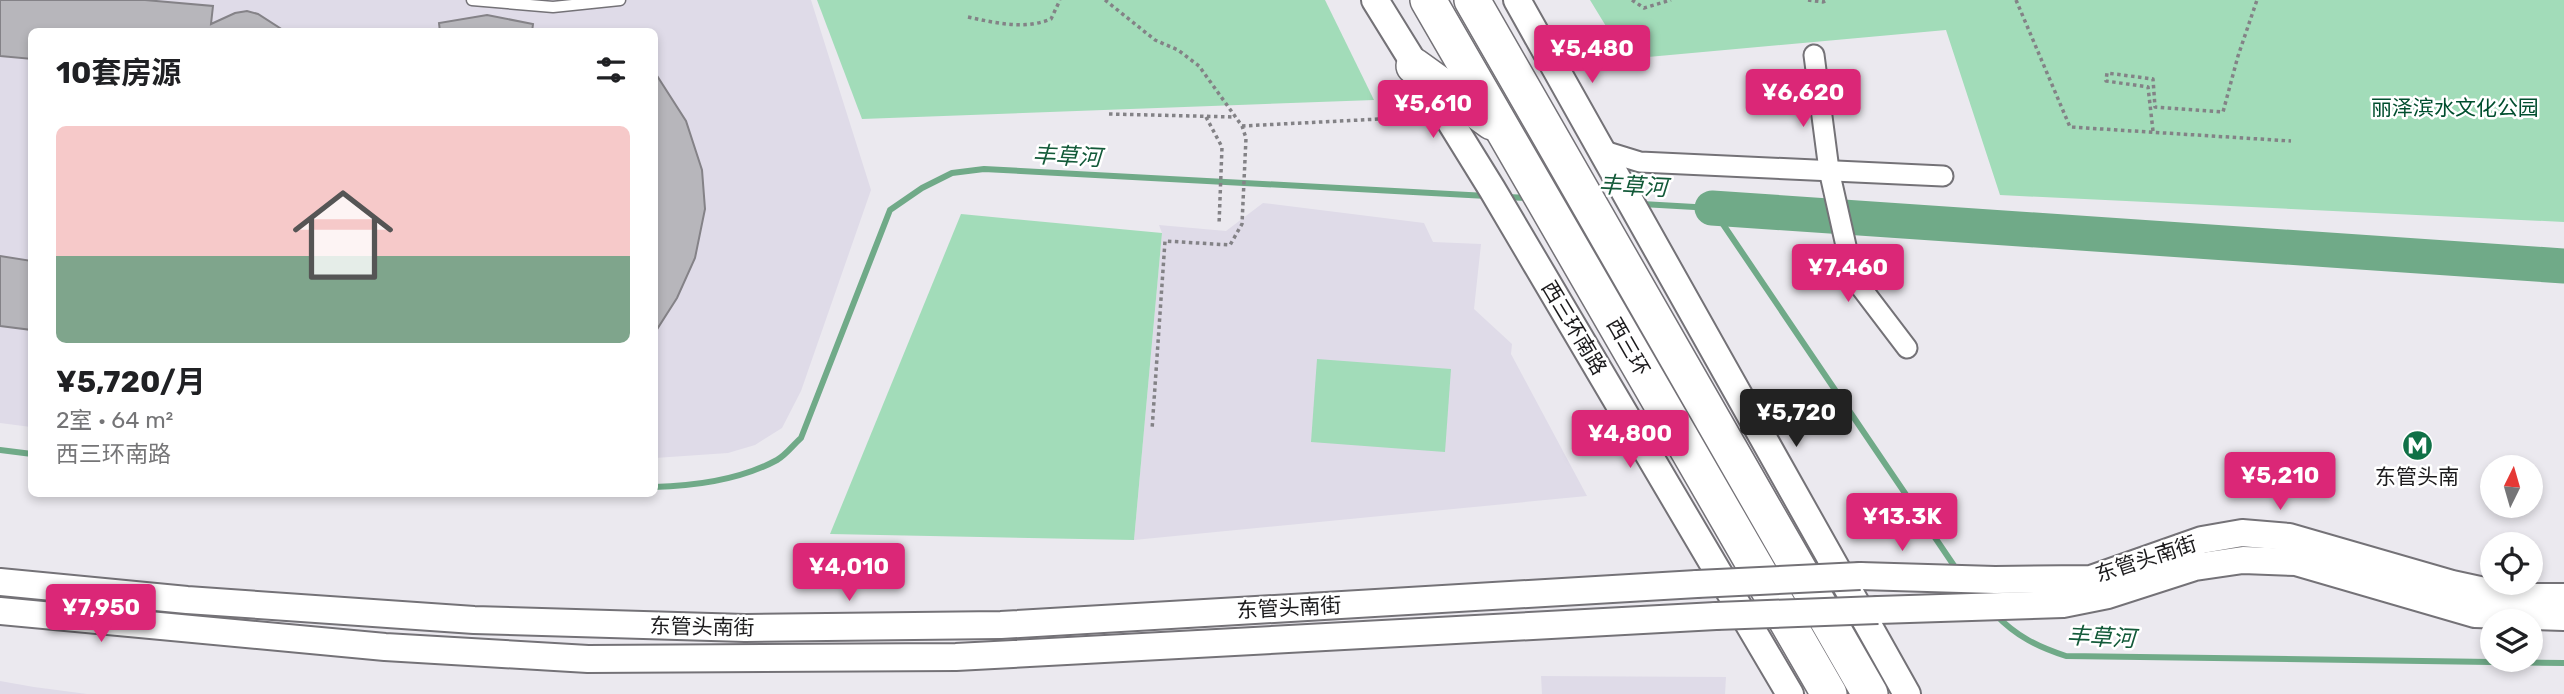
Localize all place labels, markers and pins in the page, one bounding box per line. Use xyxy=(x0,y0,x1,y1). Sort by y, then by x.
pin: ¥5,480 xyxy=(1535,25,1649,85)
pin: ¥6,620 xyxy=(1746,69,1860,129)
pin: ¥5,610 xyxy=(1376,80,1490,140)
pin: ¥7,460 xyxy=(1791,244,1905,304)
pin: ¥5,720 xyxy=(1739,390,1853,449)
pin: ¥4,800 xyxy=(1573,410,1687,470)
metro station icon: 东管头南 xyxy=(2400,428,2434,462)
pin: ¥5,210 xyxy=(2223,452,2337,512)
place label: 东管头南 xyxy=(2375,464,2459,489)
pin: ¥13.3K xyxy=(1845,494,1959,553)
pin: ¥4,010 xyxy=(792,544,906,603)
pin: ¥7,950 xyxy=(44,584,158,644)

